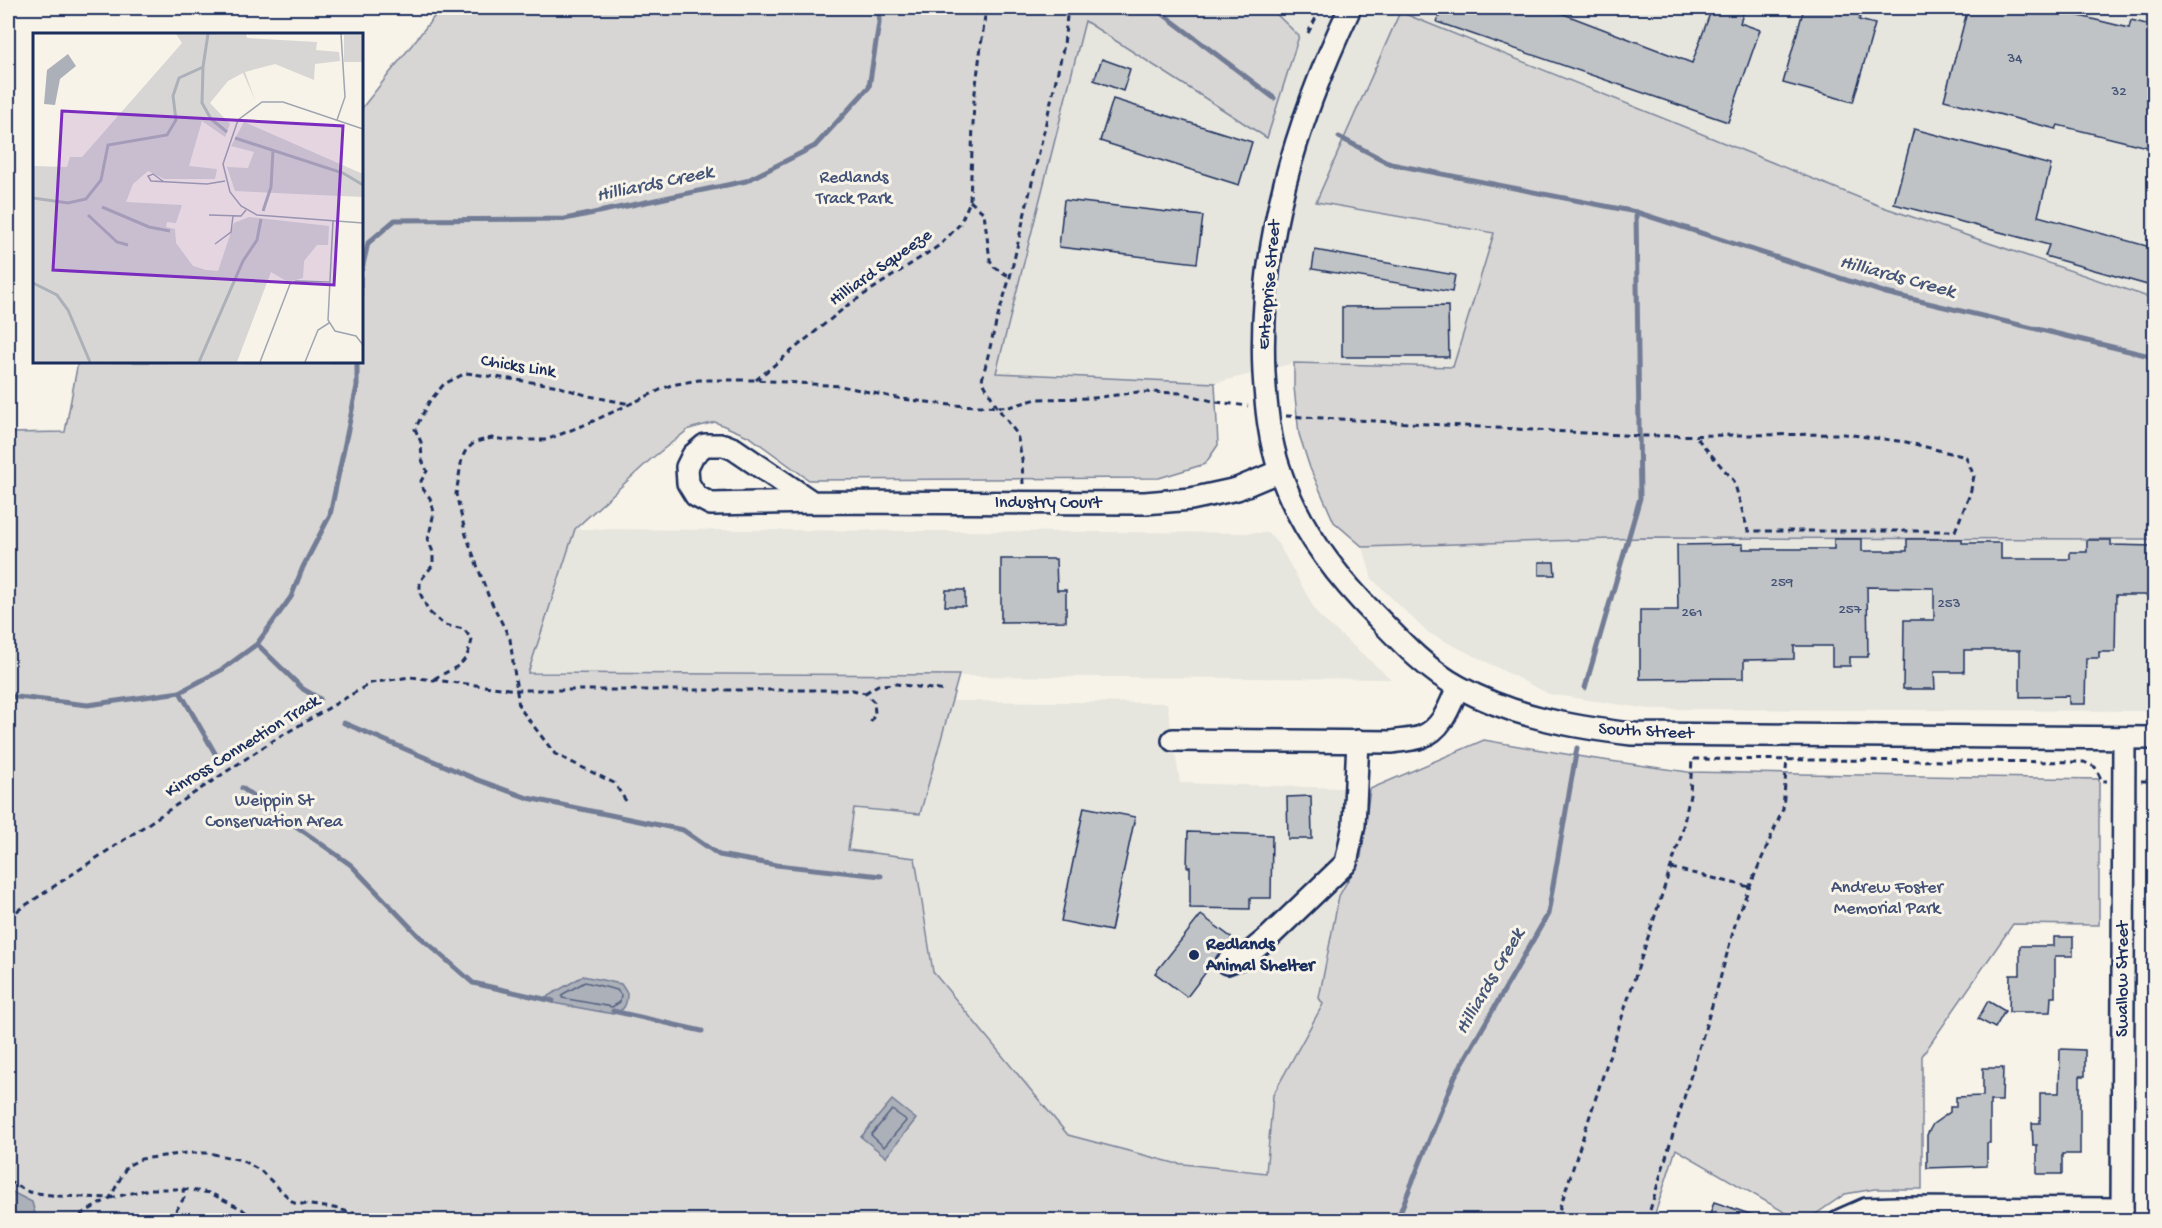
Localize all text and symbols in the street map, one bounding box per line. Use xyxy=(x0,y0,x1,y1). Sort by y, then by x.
inset map xyxy=(33,33,363,363)
house number: 34 xyxy=(2007,50,2022,68)
house number: 32 xyxy=(2110,83,2127,101)
water label: Hilliards Creek xyxy=(595,161,717,209)
park label: Redlands Track Park xyxy=(815,168,894,210)
street label: Enterprise Street xyxy=(1254,218,1286,351)
street label: Hilliard Squeeze xyxy=(826,224,937,311)
water label: Hilliards Creek xyxy=(1837,252,1959,305)
street label: Chicks Link xyxy=(479,351,559,384)
street label: Industry Court xyxy=(995,493,1103,514)
house number: 259 xyxy=(1771,574,1794,592)
house number: 253 xyxy=(1937,595,1961,613)
house number: 257 xyxy=(1838,601,1863,619)
house number: 261 xyxy=(1681,604,1703,622)
street label: Kinross Connection Track xyxy=(162,690,326,803)
street label: South Street xyxy=(1598,719,1696,745)
park label: Weippin St Conservation Area xyxy=(205,791,344,833)
park label: Andrew Foster Memorial Park xyxy=(1831,878,1945,920)
street label: Swallow Street xyxy=(2113,919,2134,1037)
water label: Hilliards Creek xyxy=(1451,923,1532,1039)
place label: Redlands Animal Shelter xyxy=(1205,935,1317,977)
marker: Redlands Animal Shelter xyxy=(1187,948,1201,962)

